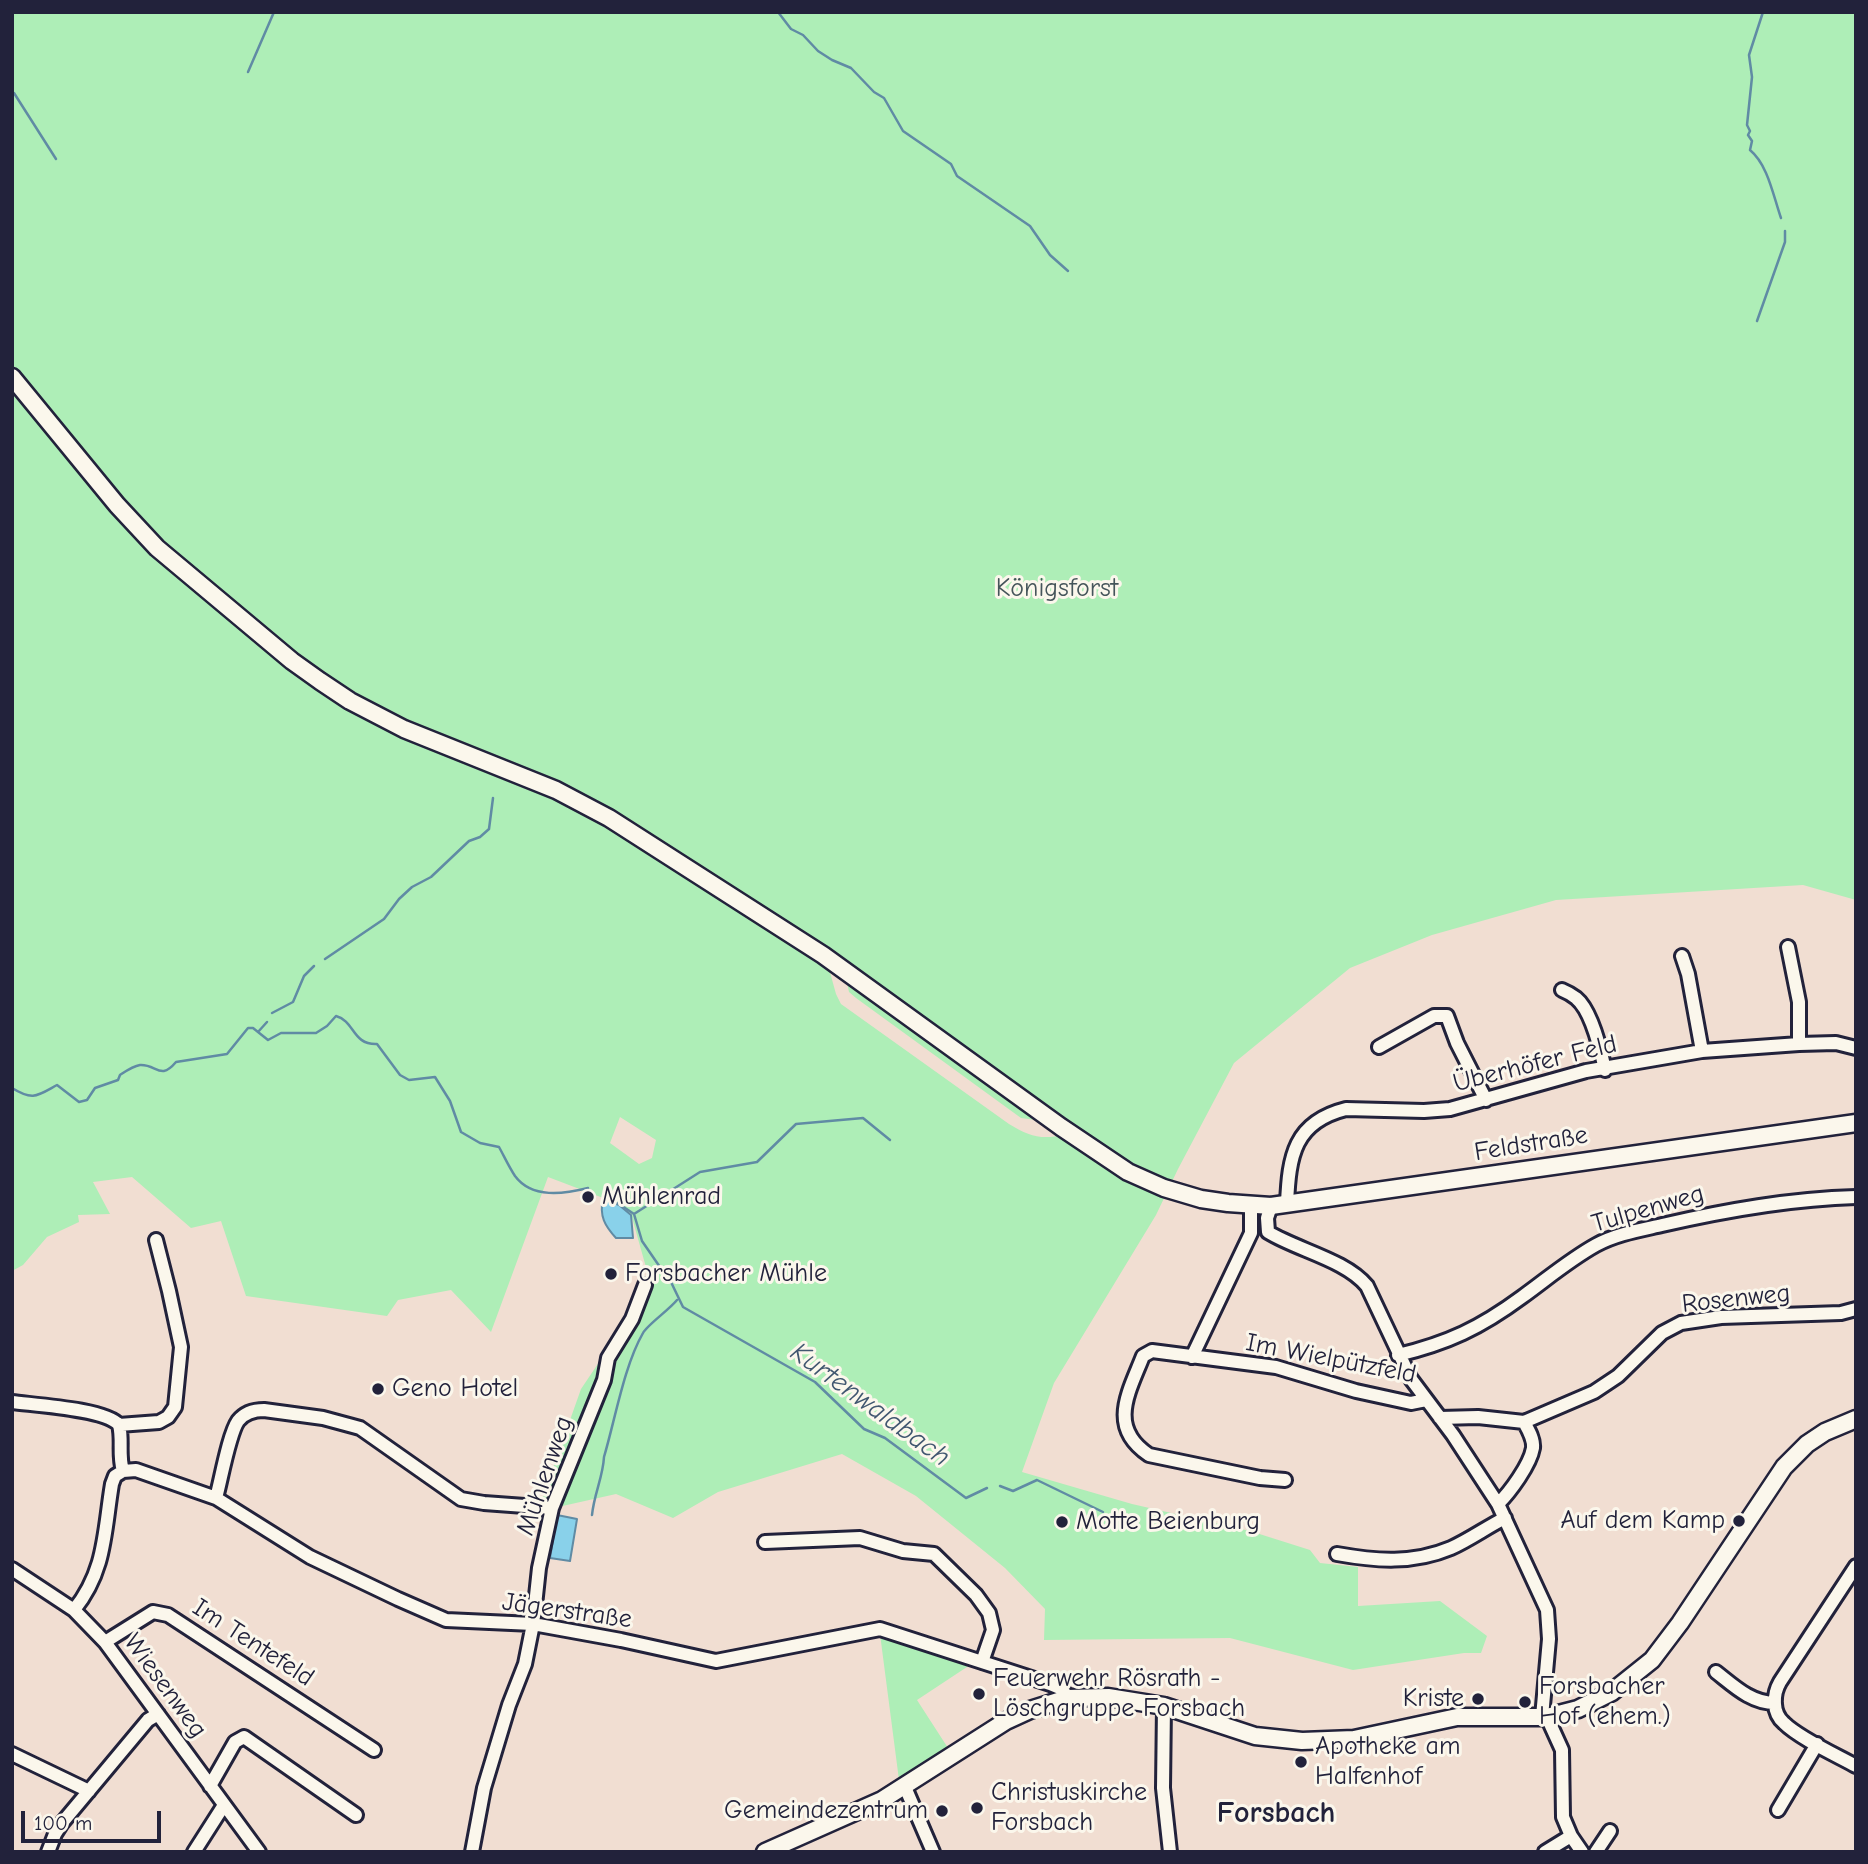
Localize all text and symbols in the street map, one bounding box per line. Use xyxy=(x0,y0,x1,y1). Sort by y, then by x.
park label: Königsforst xyxy=(996,573,1118,605)
street label: Überhöfer Feld xyxy=(1450,1029,1620,1099)
street label: Feldstraße xyxy=(1472,1120,1590,1168)
street label: Tulpenweg xyxy=(1588,1178,1708,1240)
place label: Mühlenrad xyxy=(602,1181,721,1213)
marker: Mühlenrad xyxy=(580,1189,596,1205)
place label: Forsbacher Mühle xyxy=(625,1258,827,1290)
marker: Forsbacher Mühle xyxy=(603,1266,619,1282)
street label: Rosenweg xyxy=(1680,1278,1792,1320)
street label: Im Wielpützfeld xyxy=(1243,1327,1419,1391)
water label: Kurtenwaldbach xyxy=(784,1336,956,1474)
place label: Geno Hotel xyxy=(392,1373,518,1405)
marker: Geno Hotel xyxy=(370,1381,386,1397)
street label: Mühlenweg xyxy=(510,1412,580,1540)
place label: Auf dem Kamp xyxy=(1560,1505,1725,1537)
place label: Motte Beienburg xyxy=(1076,1506,1260,1538)
marker: Auf dem Kamp xyxy=(1731,1513,1747,1529)
marker: Motte Beienburg xyxy=(1054,1514,1070,1530)
street label: Jägerstraße xyxy=(500,1586,634,1636)
street label: Im Tentefeld xyxy=(187,1592,319,1694)
street label: Wiesenweg xyxy=(117,1628,213,1744)
place label: Feuerwehr Rösrath - Löschgruppe Forsbach xyxy=(993,1663,1245,1724)
place label: Forsbacher Hof (ehem.) xyxy=(1539,1671,1671,1732)
place label: Kriste xyxy=(1403,1683,1464,1715)
marker: Feuerwehr Rösrath - Löschgruppe Forsbach xyxy=(971,1686,987,1702)
marker: Kriste xyxy=(1470,1691,1486,1707)
marker: Forsbacher Hof (ehem.) xyxy=(1517,1694,1533,1710)
place label: Apotheke am Halfenhof xyxy=(1315,1731,1460,1792)
marker: Apotheke am Halfenhof xyxy=(1293,1754,1309,1770)
place label: Christuskirche Forsbach xyxy=(991,1777,1147,1839)
place label: Gemeindezentrum xyxy=(724,1795,928,1827)
district label: Forsbach xyxy=(1217,1796,1335,1832)
scale bar xyxy=(24,1798,164,1842)
marker: Christuskirche Forsbach xyxy=(969,1800,985,1816)
marker: Gemeindezentrum xyxy=(934,1803,950,1819)
text: 100 m xyxy=(34,1811,92,1835)

